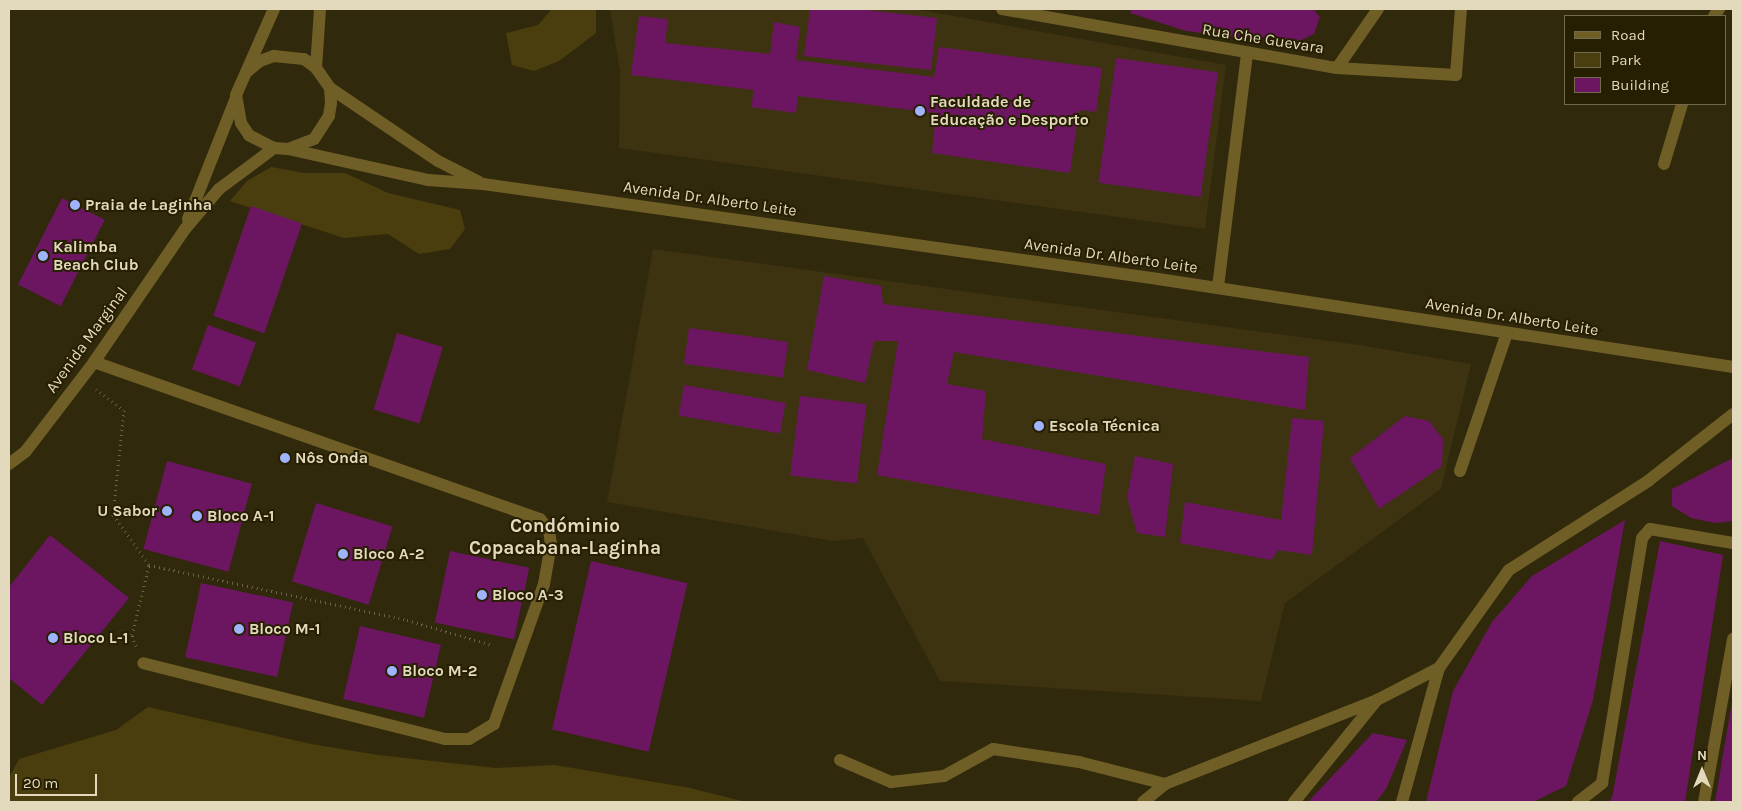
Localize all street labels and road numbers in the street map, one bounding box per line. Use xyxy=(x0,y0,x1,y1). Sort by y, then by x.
street label: Rua Che Guevara xyxy=(1201,20,1325,58)
street label: Avenida Dr. Alberto Leite xyxy=(622,177,798,221)
street label: Avenida Dr. Alberto Leite xyxy=(1023,234,1199,278)
street label: Avenida Marginal xyxy=(42,283,132,397)
street label: Avenida Dr. Alberto Leite xyxy=(1424,294,1600,340)

